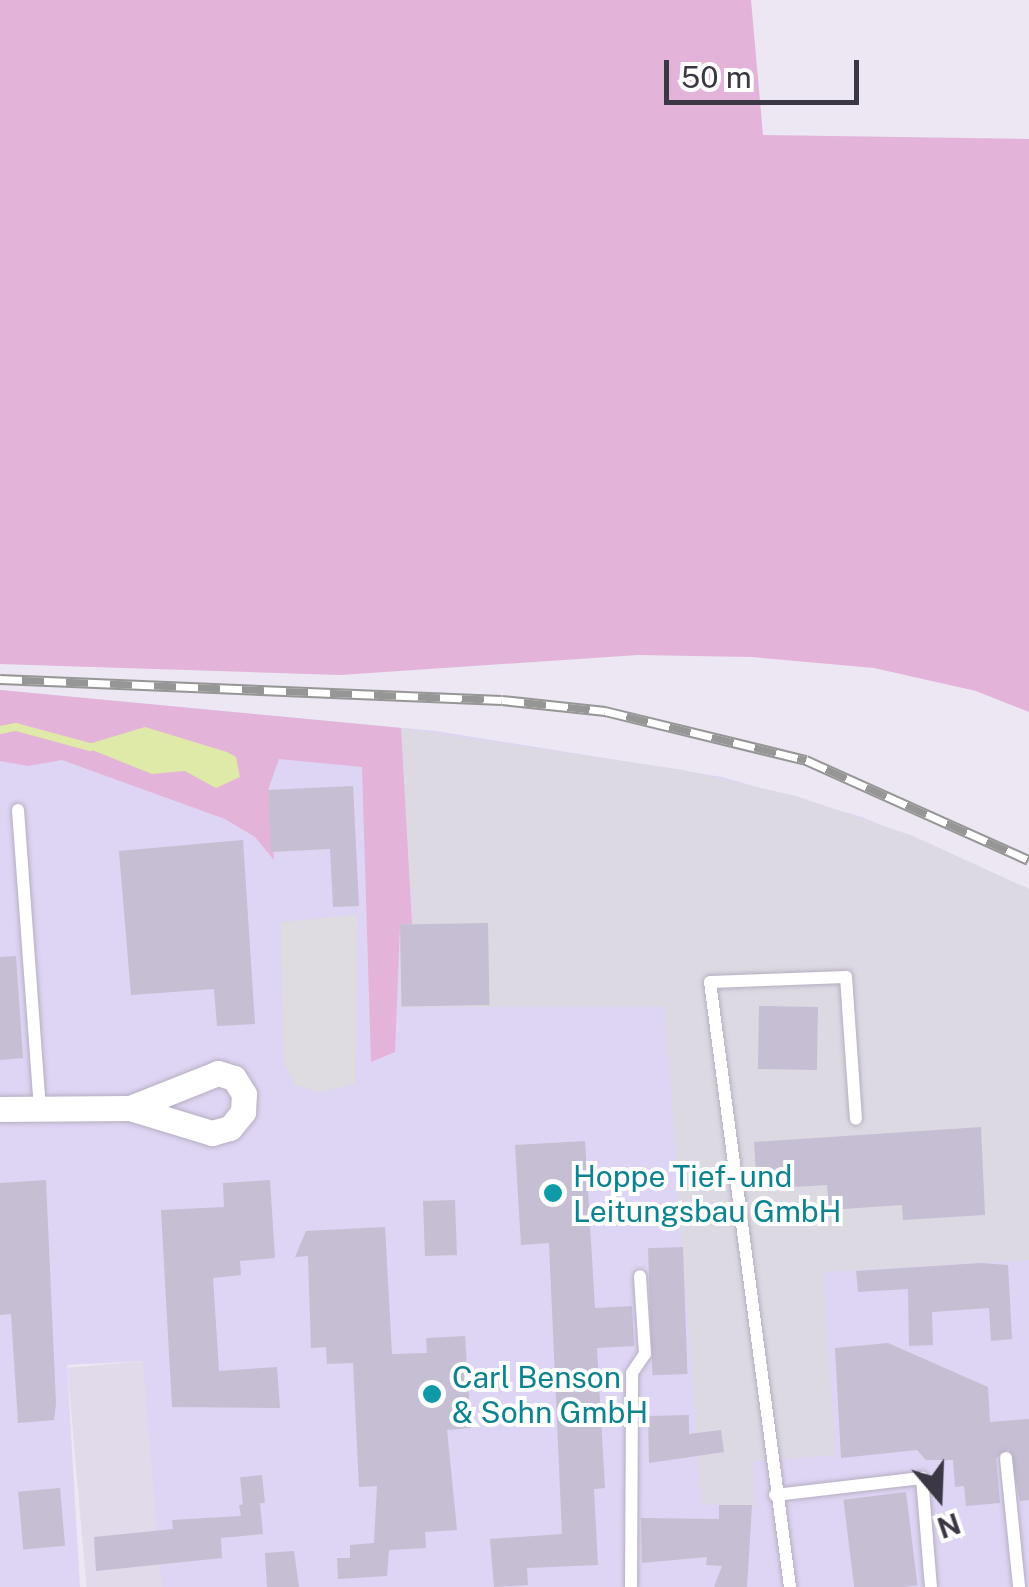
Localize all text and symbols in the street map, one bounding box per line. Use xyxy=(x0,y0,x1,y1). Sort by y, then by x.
scale bar xyxy=(669,40,864,102)
text: 50 m xyxy=(681,59,752,95)
place label: Hoppe Tief- und Leitungsbau GmbH xyxy=(573,1158,842,1228)
marker: Hoppe Tief- und Leitungsbau GmbH xyxy=(542,1182,564,1204)
place label: Carl Benson & Sohn GmbH xyxy=(452,1359,648,1430)
marker: Carl Benson & Sohn GmbH xyxy=(421,1383,443,1405)
north arrow xyxy=(889,1447,989,1547)
text: N xyxy=(933,1507,965,1545)

